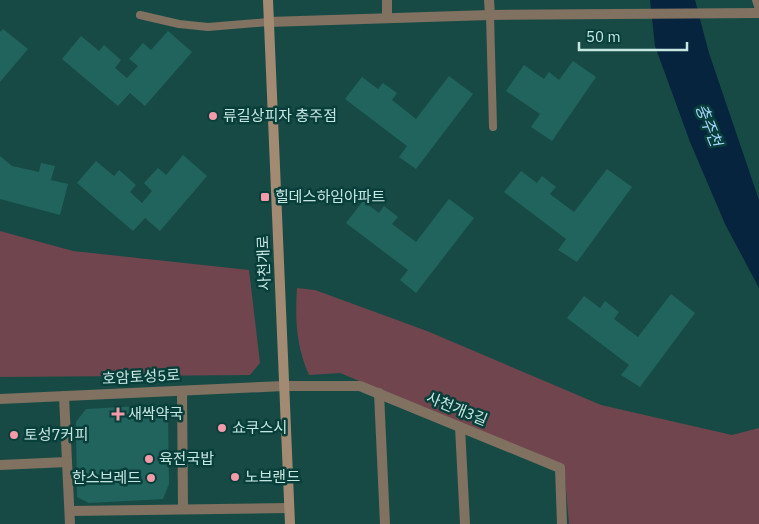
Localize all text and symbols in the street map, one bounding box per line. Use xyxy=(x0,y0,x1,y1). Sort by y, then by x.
scale bar xyxy=(579,20,686,52)
text: 50 m xyxy=(586,27,621,46)
water label: 충주천 xyxy=(691,101,727,151)
place label: 류길상피자 충주점 xyxy=(223,106,337,125)
marker: 류길상피자 충주점 xyxy=(207,110,219,122)
place label: 힐데스하임아파트 xyxy=(275,187,386,206)
marker: 힐데스하임아파트 xyxy=(259,191,271,203)
street label: 사천개로 xyxy=(253,235,274,291)
street label: 호암토성5로 xyxy=(102,365,180,388)
street label: 사천개3길 xyxy=(424,388,491,429)
place label: 새싹약국 xyxy=(128,404,183,423)
marker: 새싹약국 xyxy=(112,408,124,420)
place label: 쇼쿠스시 xyxy=(232,418,287,437)
marker: 쇼쿠스시 xyxy=(216,422,228,434)
place label: 토성7커피 xyxy=(24,425,88,444)
marker: 토성7커피 xyxy=(8,429,20,441)
place label: 육전국밥 xyxy=(159,449,214,468)
marker: 육전국밥 xyxy=(143,453,155,465)
place label: 노브랜드 xyxy=(245,467,300,486)
place label: 한스브레드 xyxy=(72,468,141,487)
marker: 노브랜드 xyxy=(229,471,241,483)
marker: 한스브레드 xyxy=(145,472,157,484)

